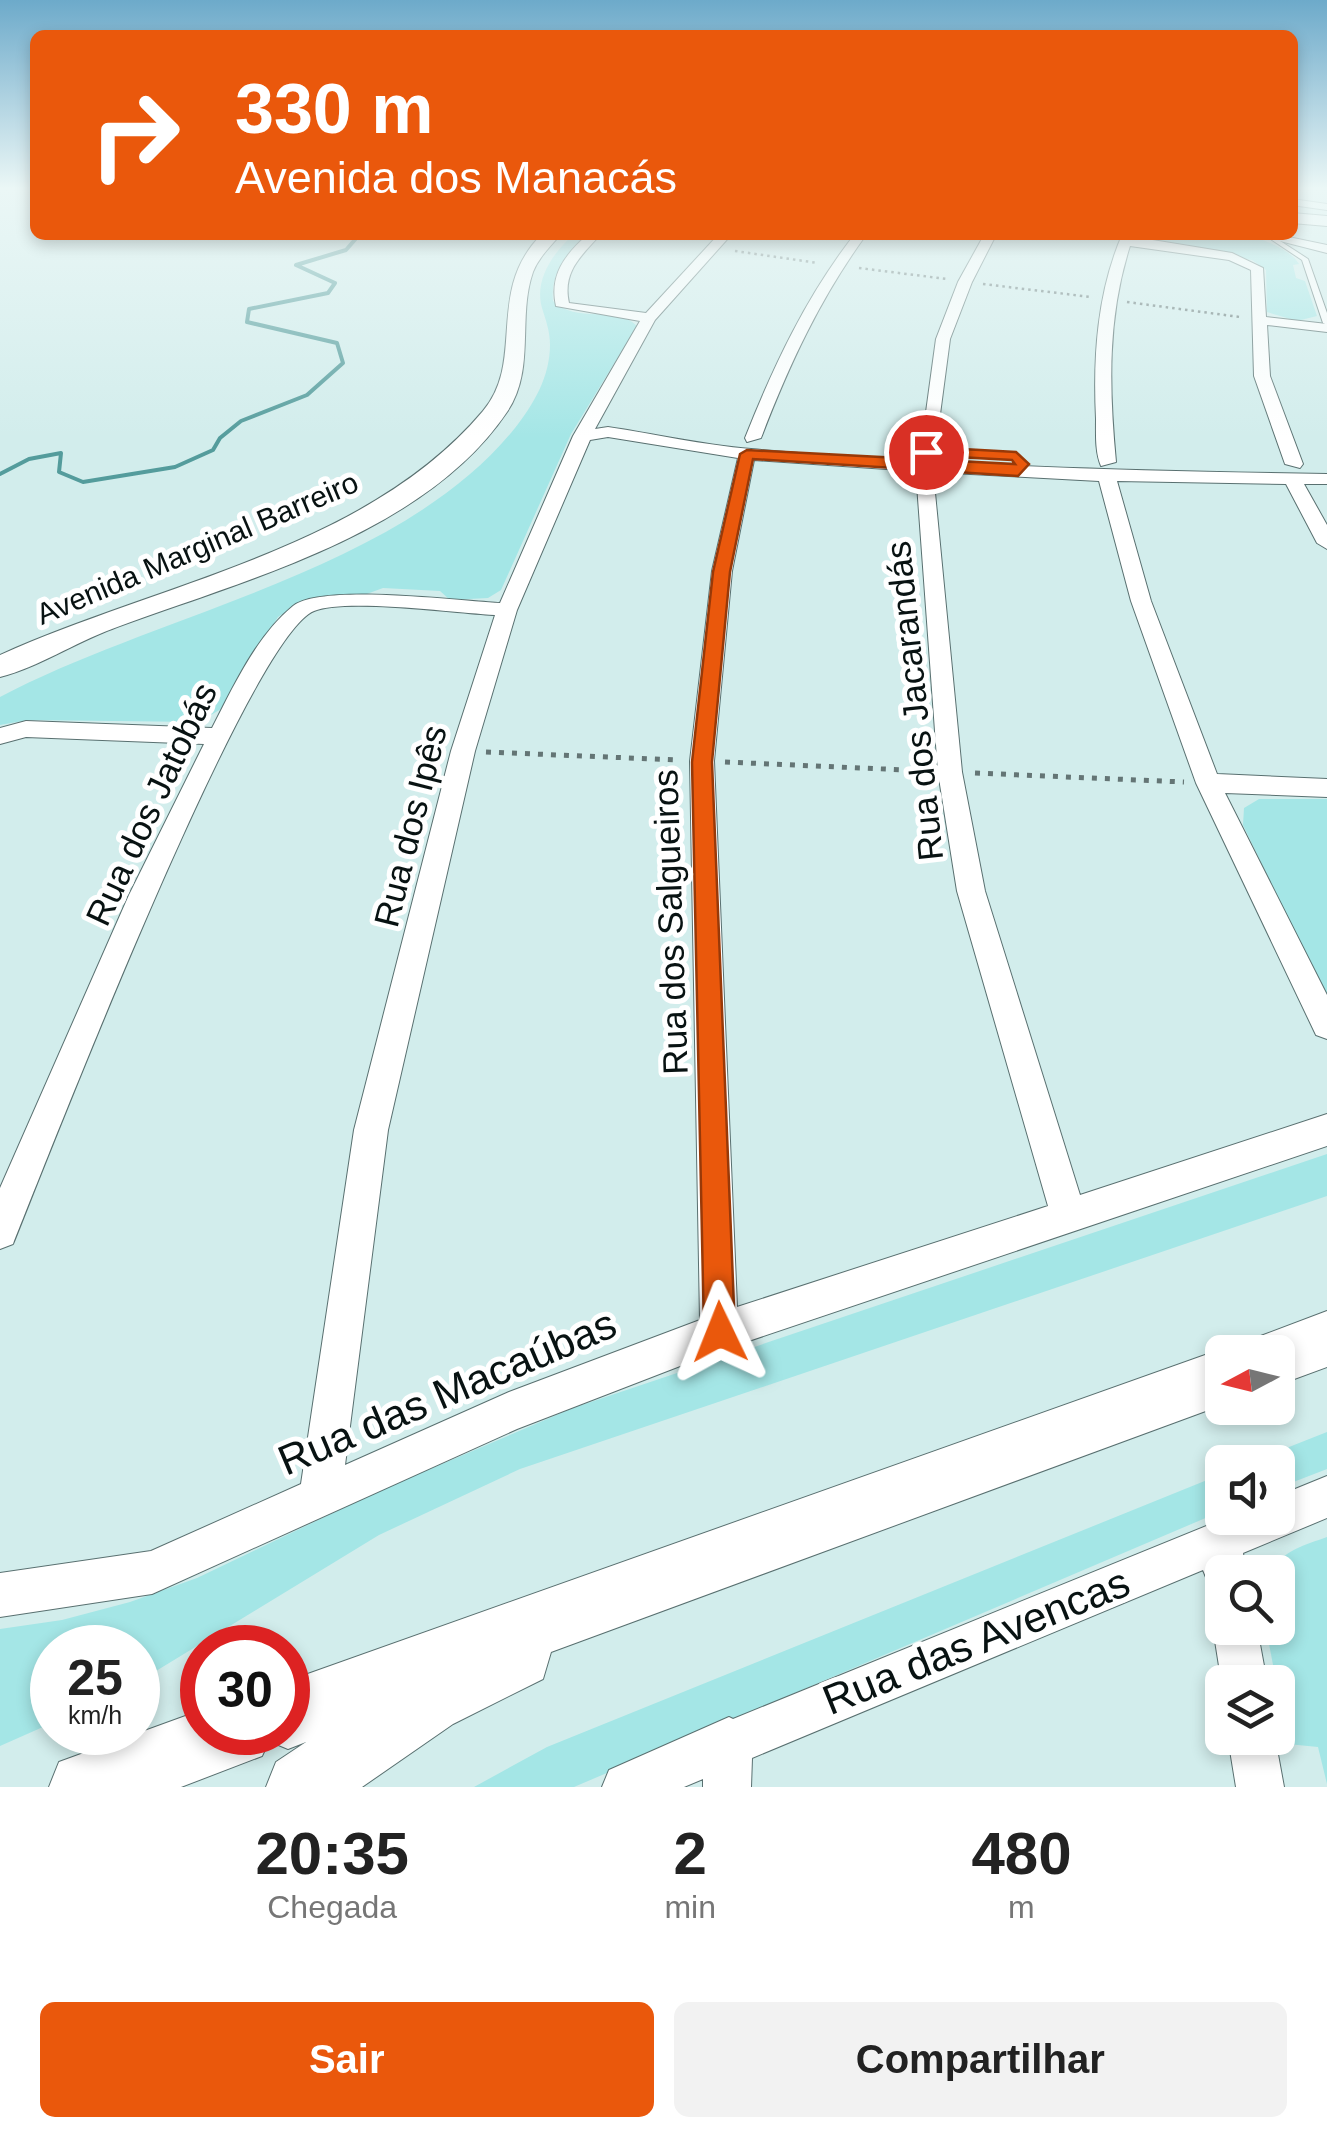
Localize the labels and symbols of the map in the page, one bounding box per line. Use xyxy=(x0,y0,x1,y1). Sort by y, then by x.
pin xyxy=(884,410,969,495)
street label: Avenida Marginal Barreiro xyxy=(31,465,363,631)
street label: Rua dos Jacarandás xyxy=(878,539,950,863)
street label: Rua dos Jatobás xyxy=(78,677,224,931)
street label: Rua dos Ipês xyxy=(366,721,454,931)
street label: Rua dos Salgueiros xyxy=(645,769,695,1075)
position arrow xyxy=(668,1280,772,1384)
street label: Rua das Macaúbas xyxy=(271,1300,623,1484)
north arrow xyxy=(1205,1335,1295,1425)
street label: Rua das Avencas xyxy=(816,1558,1136,1724)
speed limit sign: 30 xyxy=(180,1625,310,1755)

